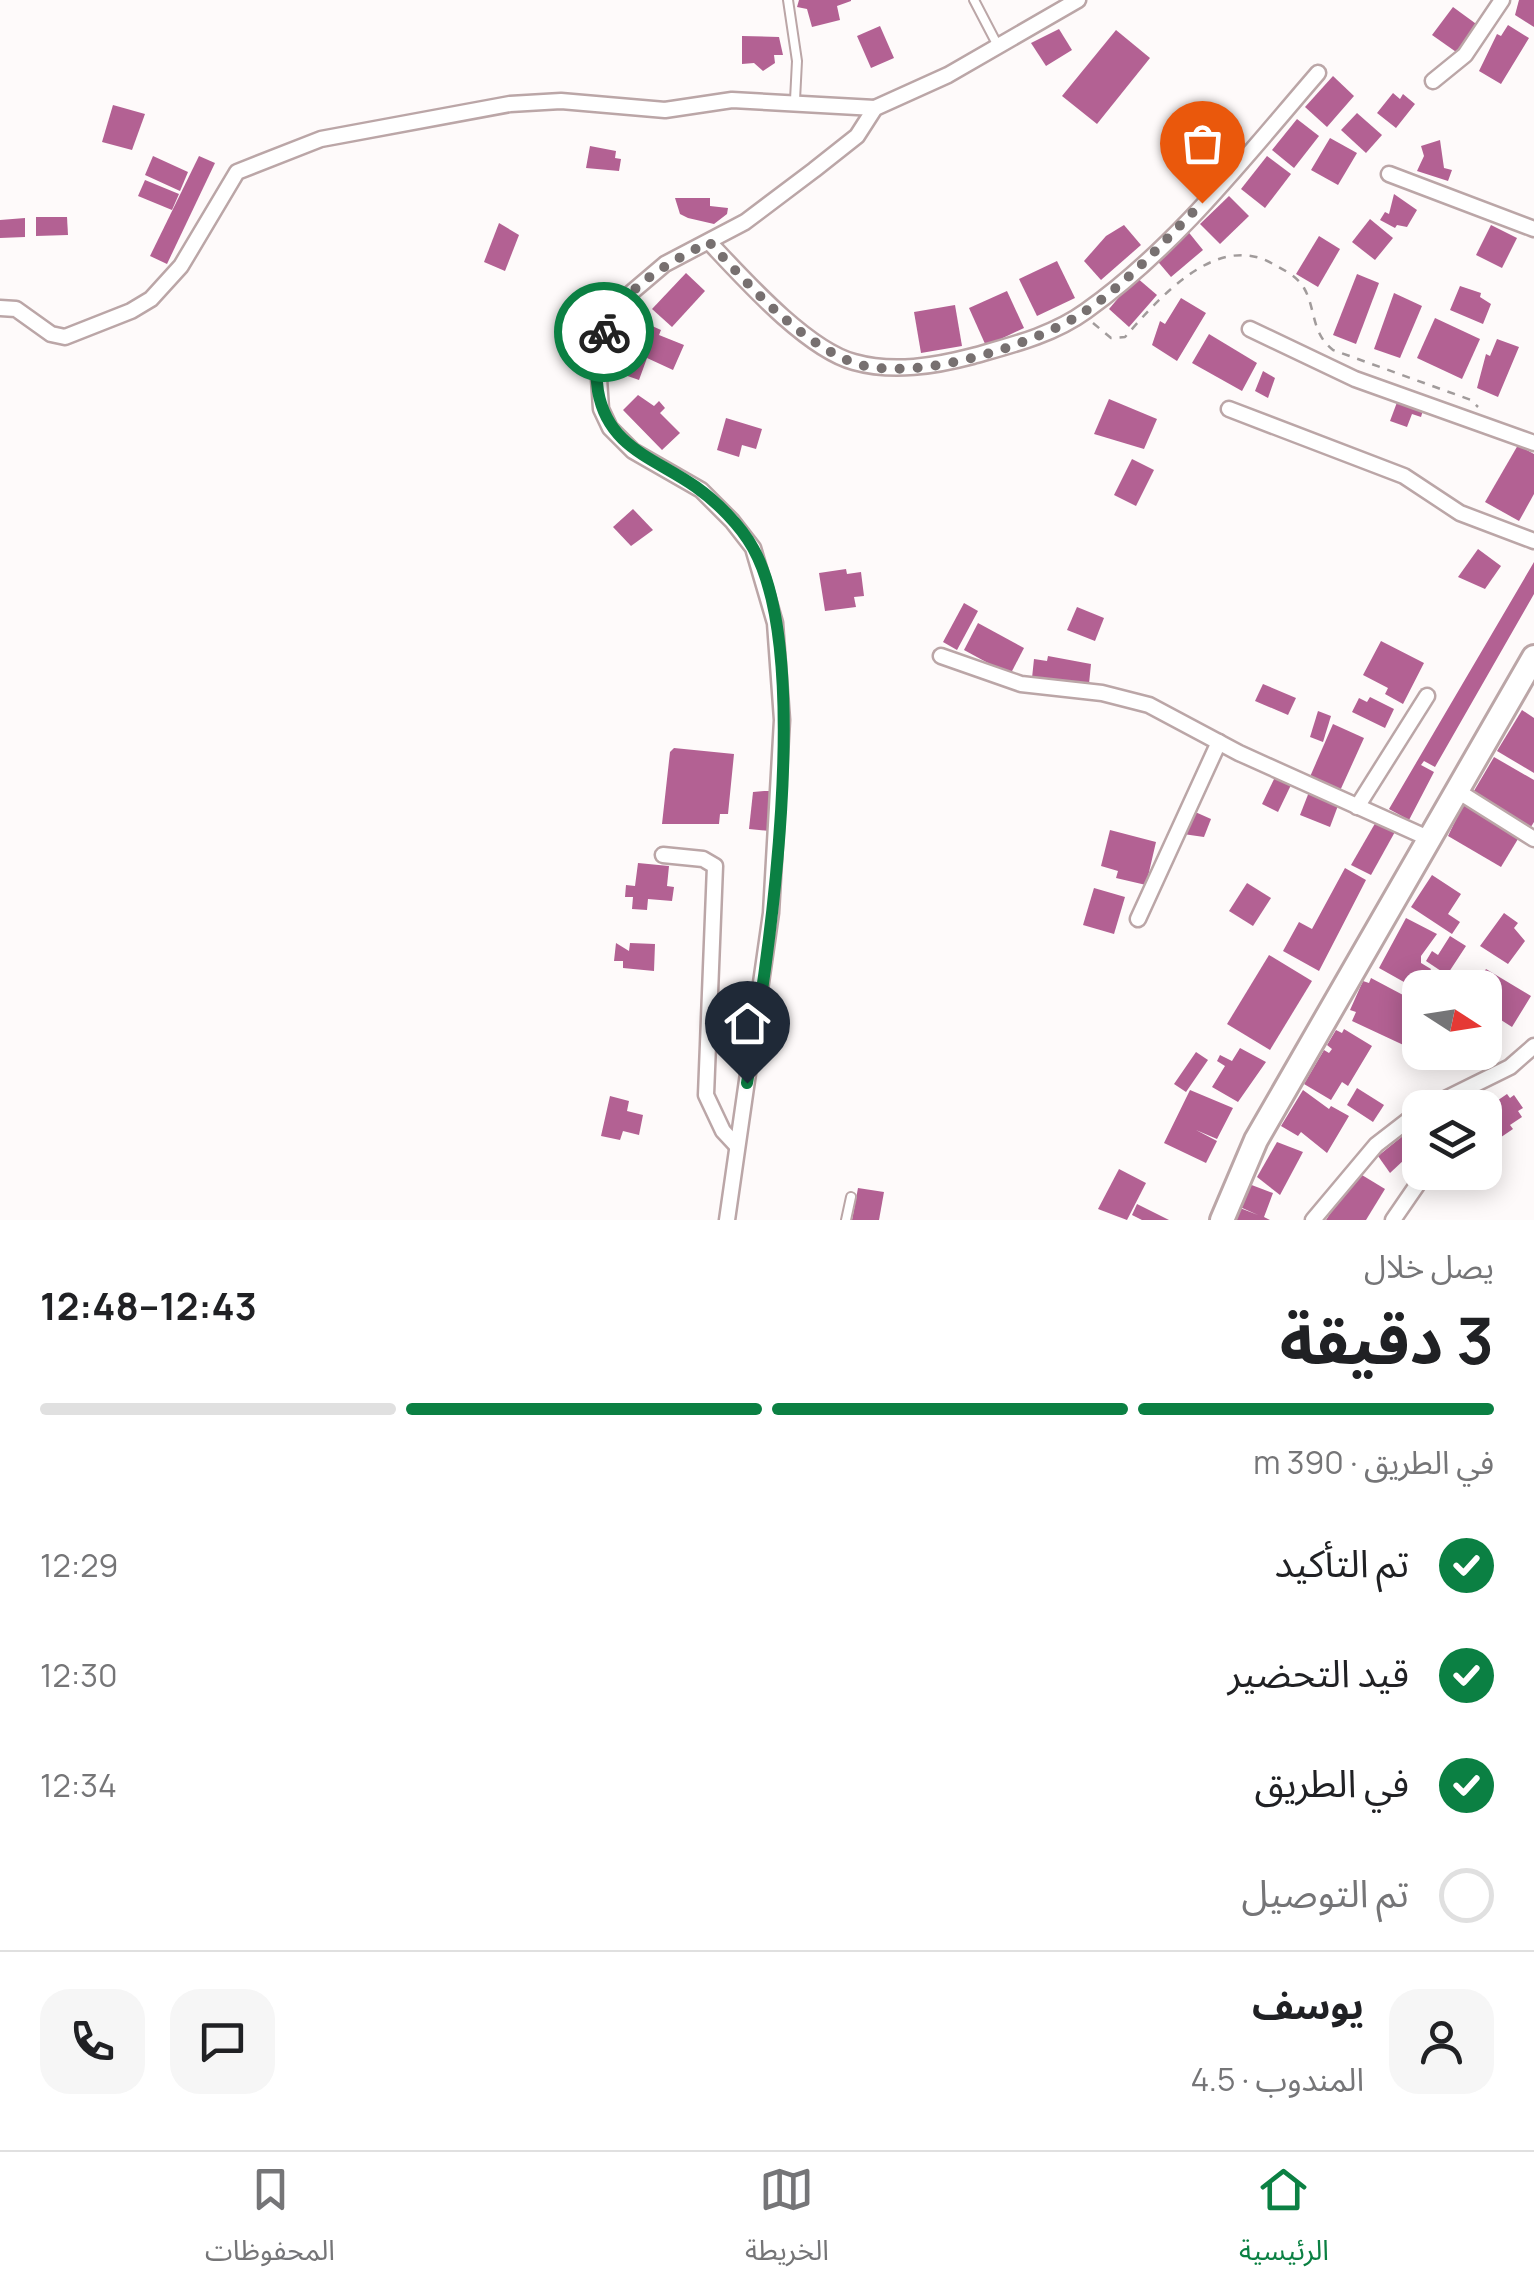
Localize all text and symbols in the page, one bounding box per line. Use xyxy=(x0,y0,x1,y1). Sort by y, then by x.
pin xyxy=(1160,101,1245,204)
icon: bag xyxy=(1175,116,1230,171)
courier xyxy=(554,282,654,382)
icon: bike xyxy=(577,305,632,360)
north arrow xyxy=(1402,970,1502,1070)
map controls xyxy=(1402,970,1502,1190)
pin xyxy=(705,981,790,1084)
icon: home xyxy=(720,996,775,1051)
button: layers xyxy=(1402,1090,1502,1190)
text: يصل خلال xyxy=(1364,1244,1494,1288)
text: 12:43–12:48 xyxy=(40,1279,257,1331)
text: 3 دقيقة xyxy=(1280,1295,1494,1384)
text: في الطريق · 390 m xyxy=(1253,1440,1494,1484)
text: تم التأكيد xyxy=(1275,1536,1409,1588)
icon: check xyxy=(1439,1538,1494,1593)
text: 12:29 xyxy=(40,1543,118,1587)
text: قيد التحضير xyxy=(1227,1646,1409,1698)
icon: check xyxy=(1439,1648,1494,1703)
text: 12:30 xyxy=(40,1653,118,1697)
text: في الطريق xyxy=(1255,1756,1409,1808)
icon: check xyxy=(1439,1758,1494,1813)
text: 12:34 xyxy=(40,1763,117,1807)
text: تم التوصيل xyxy=(1241,1866,1409,1918)
text: يوسف xyxy=(1252,1978,1364,2030)
button: phone xyxy=(40,1989,145,2094)
button: chat xyxy=(170,1989,275,2094)
button: person xyxy=(1389,1989,1494,2094)
text: المندوب · 4.5 xyxy=(1191,2057,1364,2101)
tab: المحفوظات xyxy=(205,2162,335,2281)
tab: الخريطة xyxy=(745,2162,829,2281)
tab: الرئيسية xyxy=(1239,2162,1329,2281)

